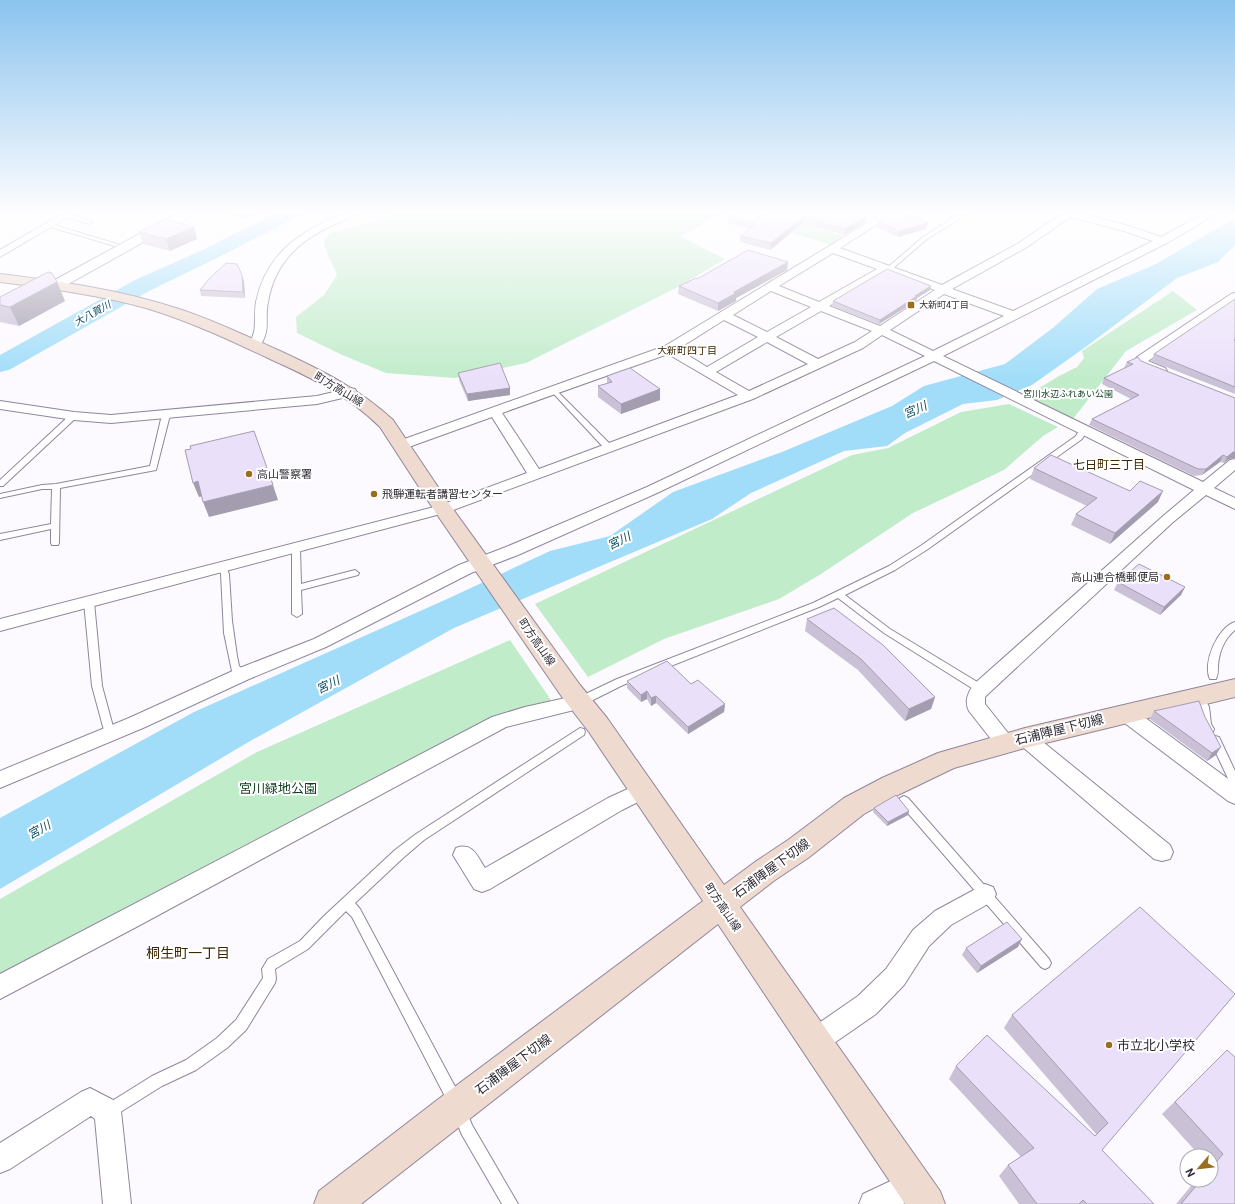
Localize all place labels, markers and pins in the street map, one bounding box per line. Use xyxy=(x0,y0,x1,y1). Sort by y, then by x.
marker: 大新町4丁目 xyxy=(906,300,916,310)
place label: 大新町4丁目 xyxy=(919,300,969,310)
place label: 高山警察署 xyxy=(257,468,312,481)
marker: 高山警察署 xyxy=(244,469,254,479)
place label: 飛騨運転者講習センター xyxy=(382,488,503,501)
marker: 飛騨運転者講習センター xyxy=(369,489,379,499)
place label: 高山連合橋郵便局 xyxy=(1071,571,1159,584)
marker: 高山連合橋郵便局 xyxy=(1162,572,1172,582)
place label: 市立北小学校 xyxy=(1117,1038,1195,1053)
marker: 市立北小学校 xyxy=(1104,1040,1114,1050)

